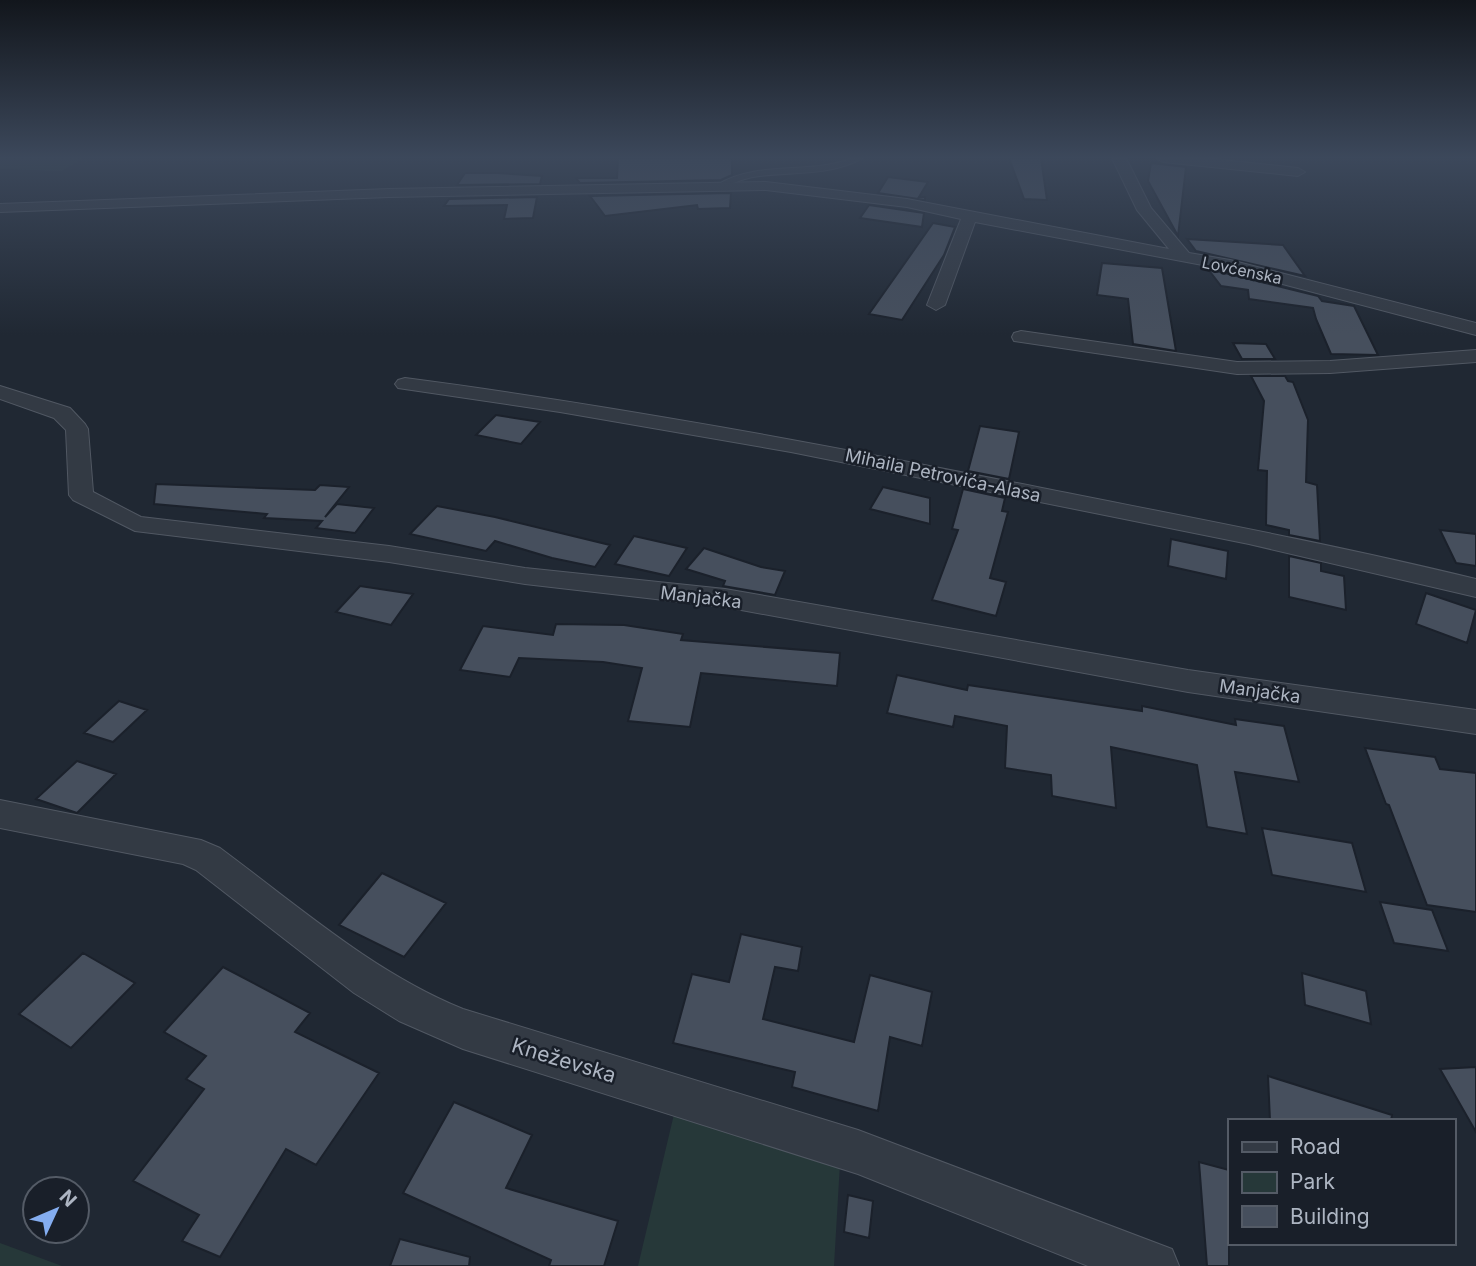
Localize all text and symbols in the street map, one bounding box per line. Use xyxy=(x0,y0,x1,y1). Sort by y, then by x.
street label: Lovćenska xyxy=(1200,252,1284,288)
street label: Mihaila Petrovića-Alasa xyxy=(843,444,1043,506)
street label: Manjačka xyxy=(659,582,743,612)
street label: Manjačka xyxy=(1218,675,1302,707)
street label: Kneževska xyxy=(509,1032,619,1088)
legend xyxy=(1228,1119,1455,1245)
text: Road xyxy=(1290,1134,1341,1159)
text: Park xyxy=(1290,1169,1335,1194)
north arrow xyxy=(21,1175,91,1245)
text: N xyxy=(55,1185,81,1212)
text: Building xyxy=(1290,1204,1370,1229)

